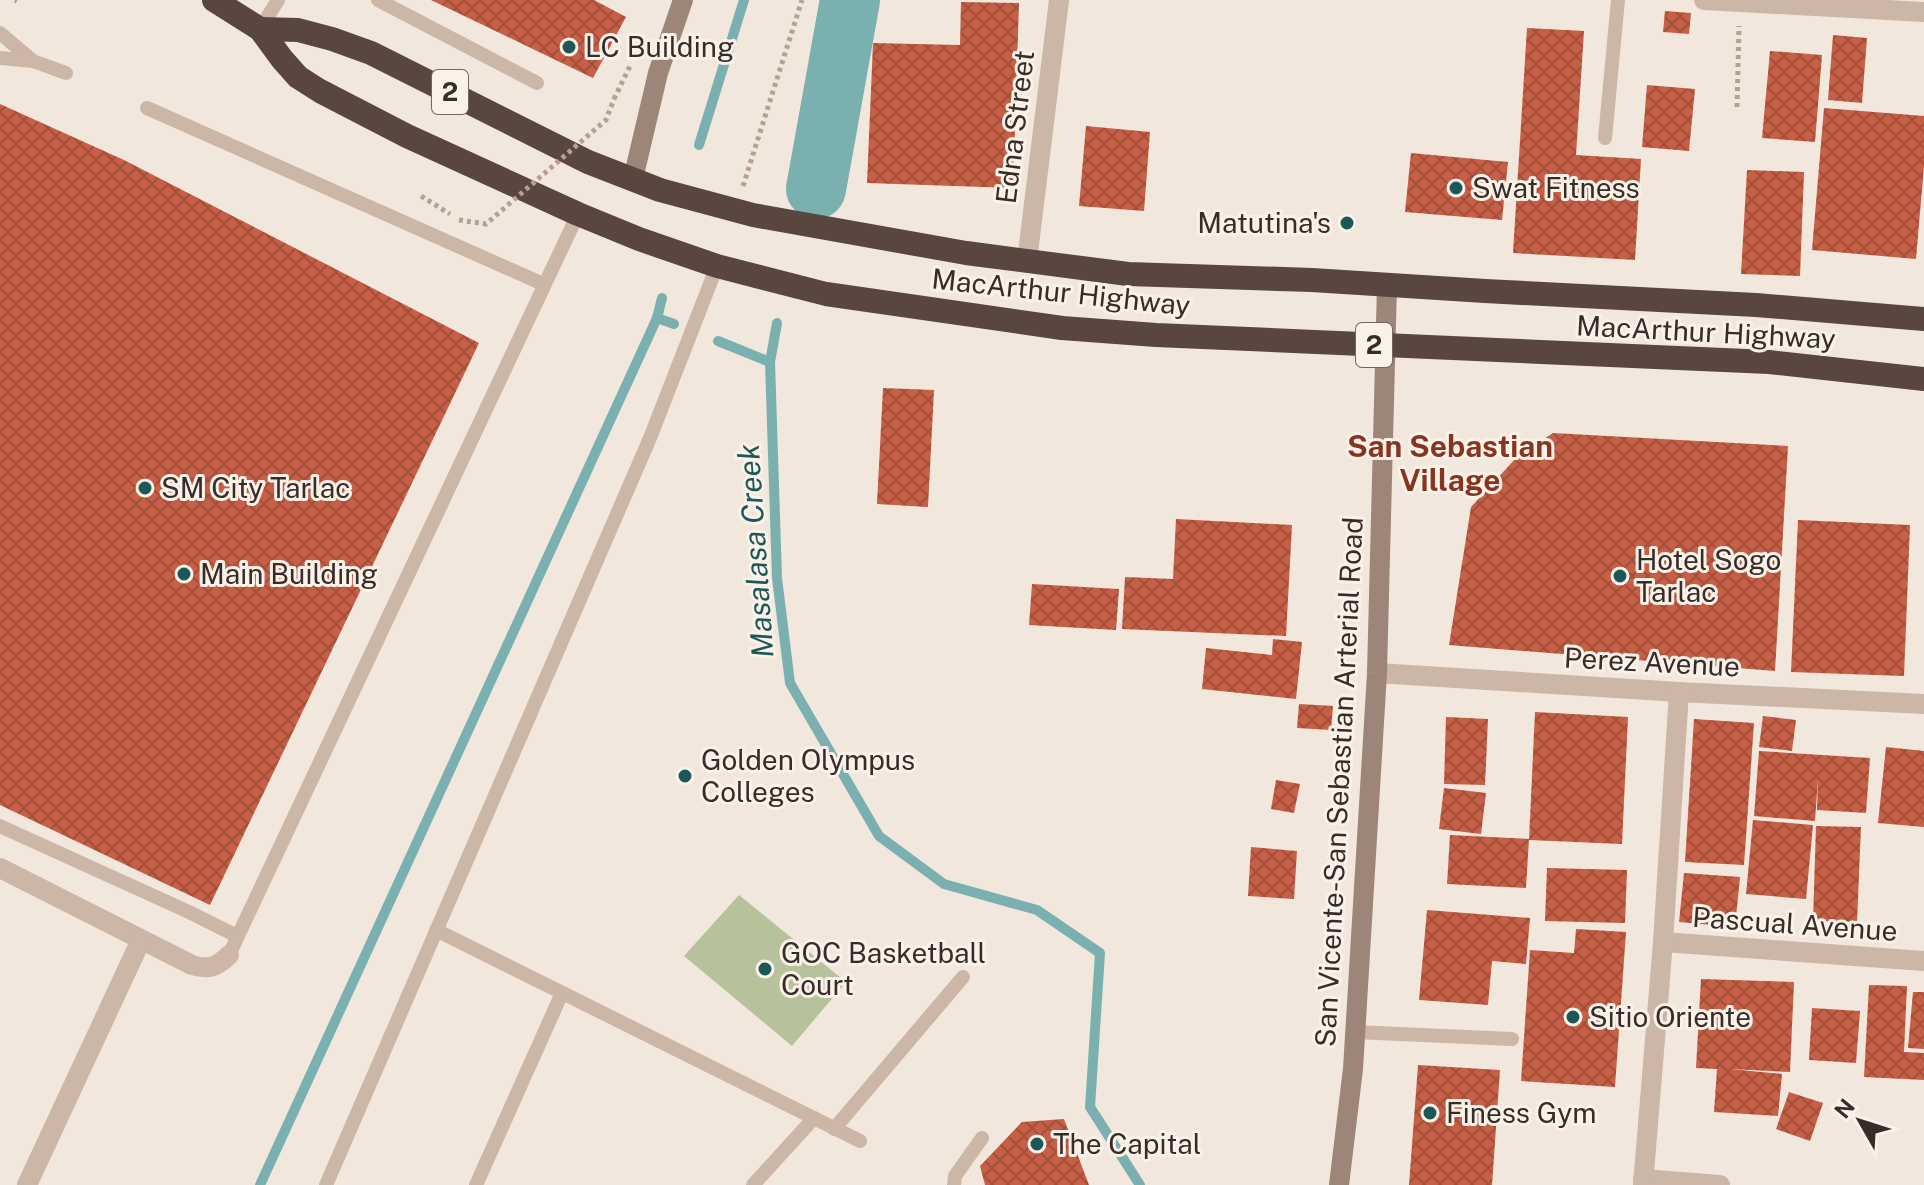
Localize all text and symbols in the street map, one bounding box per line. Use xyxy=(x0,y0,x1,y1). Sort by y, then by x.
place label: LC Building xyxy=(585,30,734,63)
marker: LC Building xyxy=(560,38,578,56)
street label: Edna Street xyxy=(989,48,1040,206)
road number: 2 xyxy=(432,70,468,114)
place label: Swat Fitness xyxy=(1472,171,1640,204)
marker: Swat Fitness xyxy=(1447,179,1465,197)
place label: Matutina's xyxy=(1197,206,1331,239)
marker: Matutina's xyxy=(1338,214,1356,232)
street label: MacArthur Highway xyxy=(930,262,1192,322)
street label: MacArthur Highway xyxy=(1575,308,1837,355)
road number: 2 xyxy=(1356,323,1392,367)
district label: San Sebastian Village xyxy=(1347,428,1553,498)
water label: Masalasa Creek xyxy=(730,442,780,659)
place label: SM City Tarlac xyxy=(161,471,351,504)
marker: SM City Tarlac xyxy=(136,479,154,497)
street label: San Vicente-San Sebastian Arterial Road xyxy=(1308,516,1369,1048)
place label: Hotel Sogo Tarlac xyxy=(1636,543,1781,608)
place label: Main Building xyxy=(200,557,378,590)
marker: Main Building xyxy=(175,565,193,583)
marker: Hotel Sogo Tarlac xyxy=(1611,567,1629,585)
street label: Perez Avenue xyxy=(1563,640,1741,683)
place label: Golden Olympus Colleges xyxy=(701,743,915,808)
marker: Golden Olympus Colleges xyxy=(676,767,694,785)
street label: Pascual Avenue xyxy=(1691,900,1899,947)
place label: GOC Basketball Court xyxy=(781,936,986,1001)
marker: GOC Basketball Court xyxy=(756,960,774,978)
place label: Sitio Oriente xyxy=(1589,1000,1751,1033)
marker: Sitio Oriente xyxy=(1564,1008,1582,1026)
north arrow xyxy=(1820,1081,1900,1161)
text: N xyxy=(1829,1094,1860,1123)
place label: Finess Gym xyxy=(1446,1096,1596,1129)
marker: Finess Gym xyxy=(1421,1104,1439,1122)
place label: The Capital xyxy=(1053,1127,1201,1160)
marker: The Capital xyxy=(1028,1135,1046,1153)

